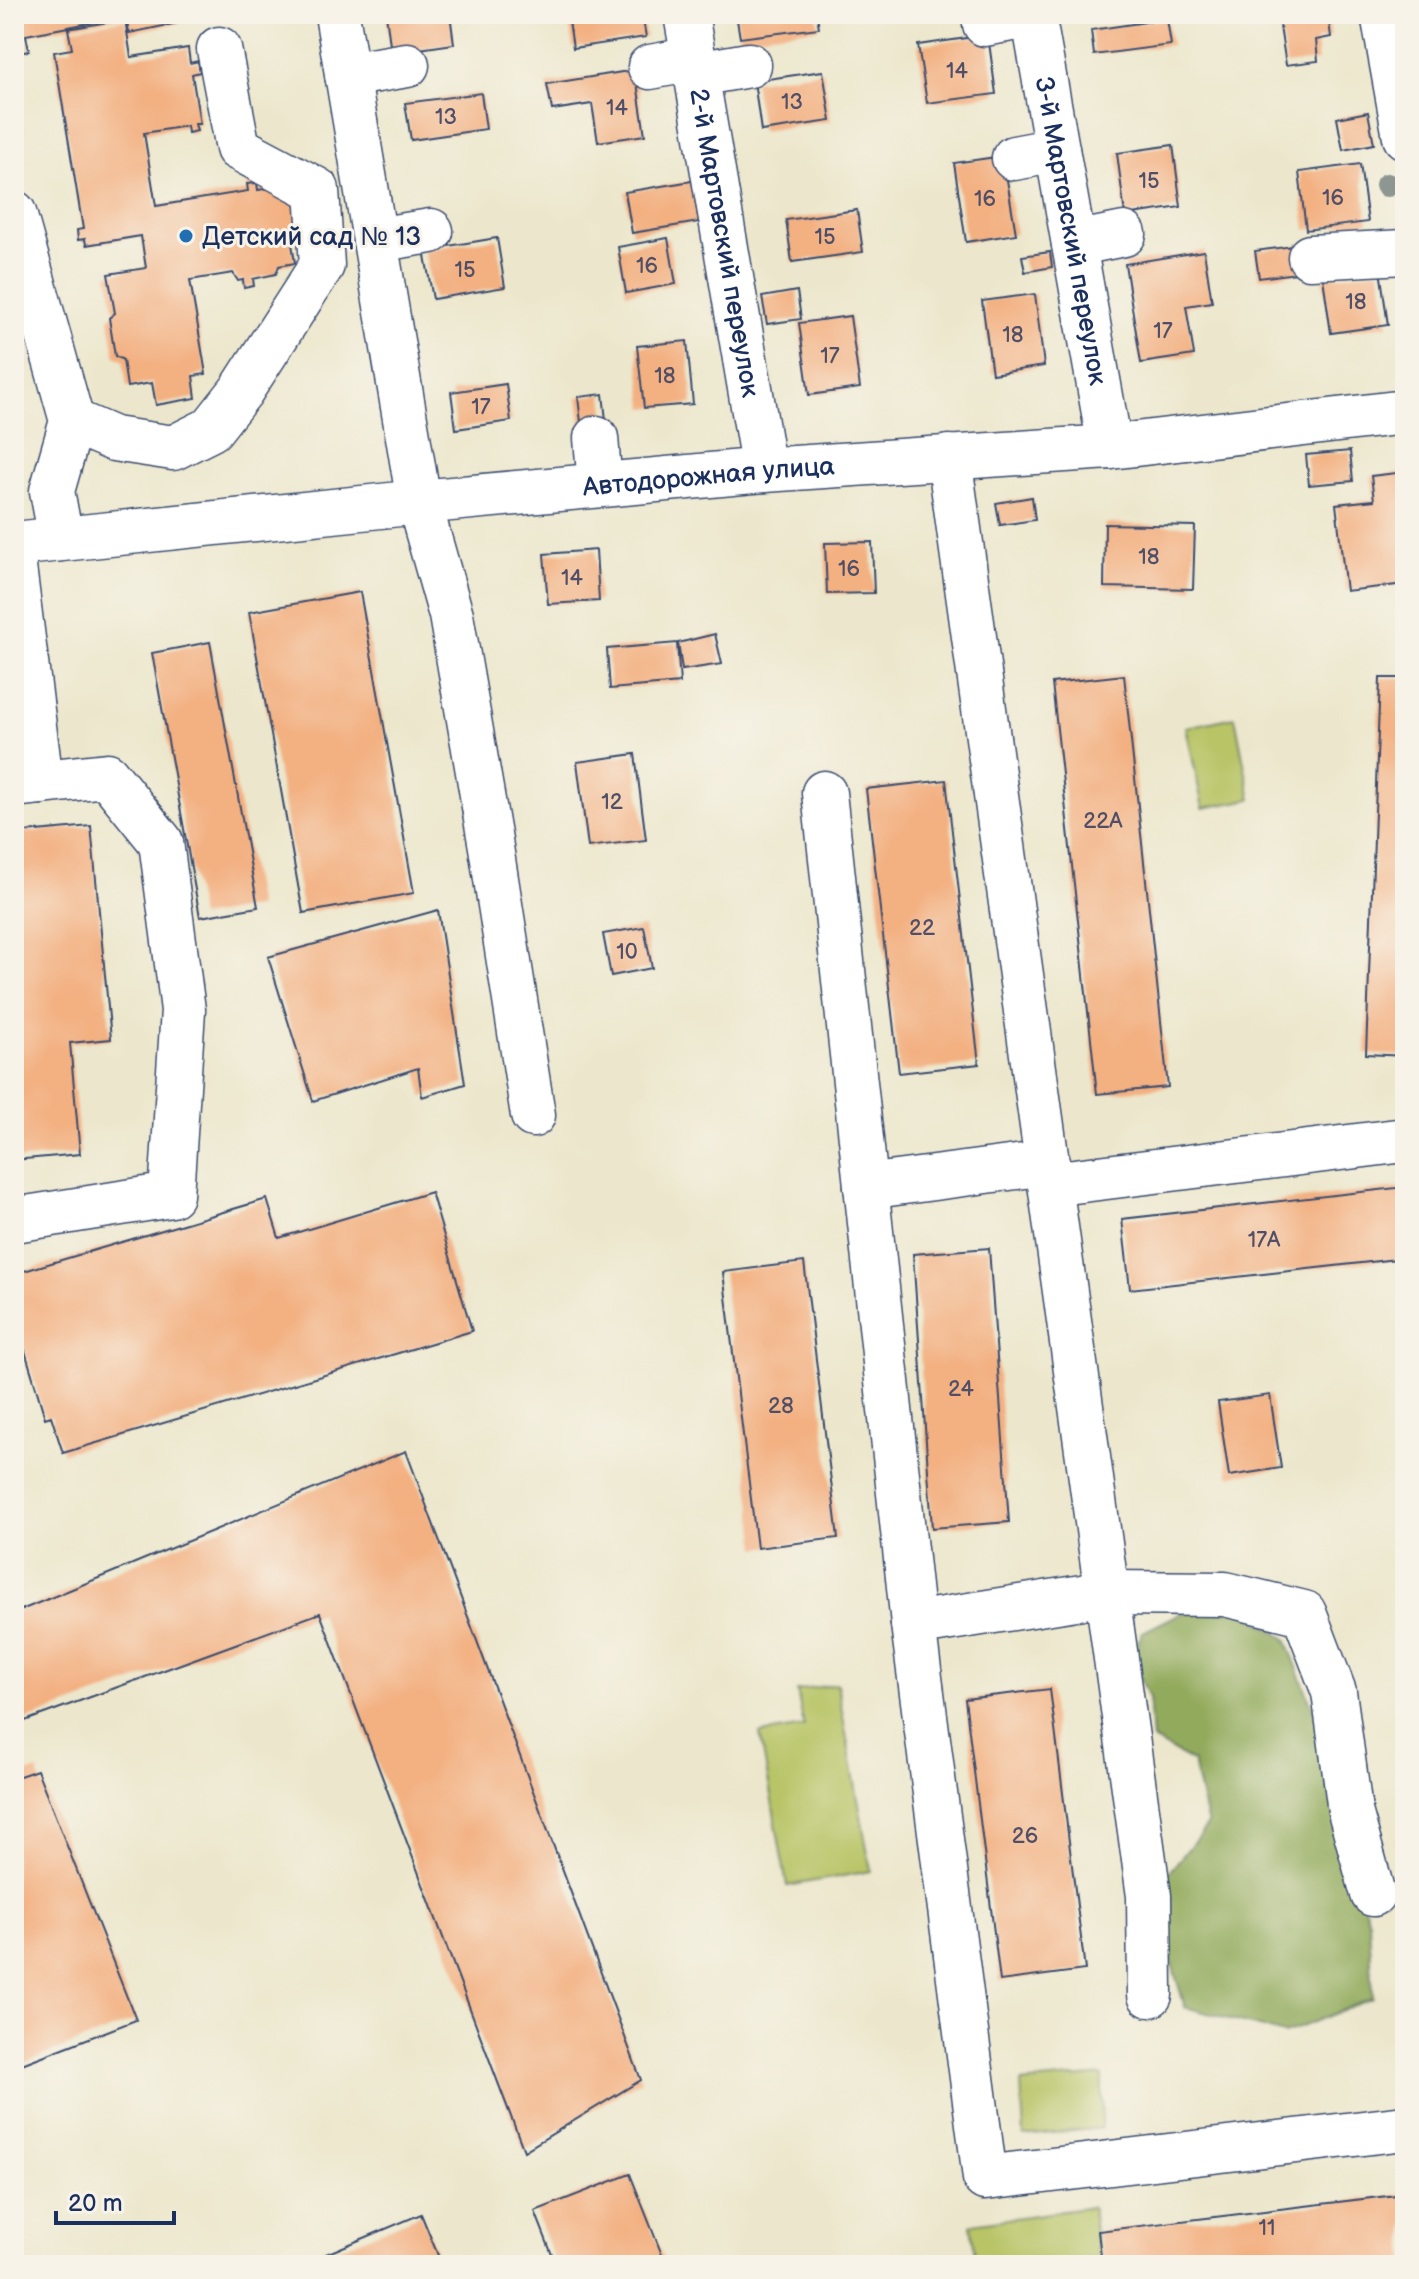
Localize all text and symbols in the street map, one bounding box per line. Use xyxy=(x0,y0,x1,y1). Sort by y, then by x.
house number: 14 xyxy=(946,58,969,85)
street label: 3-й Мартовский переулок xyxy=(1027,74,1113,388)
street label: 2-й Мартовский переулок xyxy=(682,86,765,400)
house number: 13 xyxy=(781,89,803,116)
house number: 14 xyxy=(606,95,629,122)
house number: 13 xyxy=(435,104,457,131)
house number: 15 xyxy=(1138,168,1160,195)
house number: 16 xyxy=(1322,185,1344,212)
house number: 16 xyxy=(974,186,996,213)
place label: Детский сад № 13 xyxy=(202,222,421,253)
house number: 15 xyxy=(814,224,836,251)
marker: Детский сад № 13 xyxy=(177,227,195,245)
house number: 16 xyxy=(636,253,658,280)
house number: 15 xyxy=(454,257,476,284)
house number: 18 xyxy=(1345,289,1367,316)
house number: 17 xyxy=(1153,318,1173,345)
house number: 18 xyxy=(1002,322,1024,349)
house number: 17 xyxy=(820,343,840,370)
house number: 18 xyxy=(654,363,676,390)
house number: 17 xyxy=(471,394,491,421)
street label: Автодорожная улица xyxy=(580,451,836,504)
house number: 18 xyxy=(1138,544,1160,571)
house number: 16 xyxy=(838,556,860,583)
house number: 14 xyxy=(561,565,584,592)
house number: 12 xyxy=(601,789,623,816)
house number: 22А xyxy=(1083,808,1123,835)
house number: 22 xyxy=(909,915,935,942)
house number: 10 xyxy=(616,939,638,966)
house number: 17А xyxy=(1248,1227,1281,1254)
house number: 24 xyxy=(948,1376,975,1403)
house number: 28 xyxy=(768,1393,794,1420)
house number: 26 xyxy=(1012,1823,1038,1850)
scale bar xyxy=(56,2175,174,2225)
text: 20 m xyxy=(68,2189,123,2218)
house number: 11 xyxy=(1258,2215,1276,2242)

